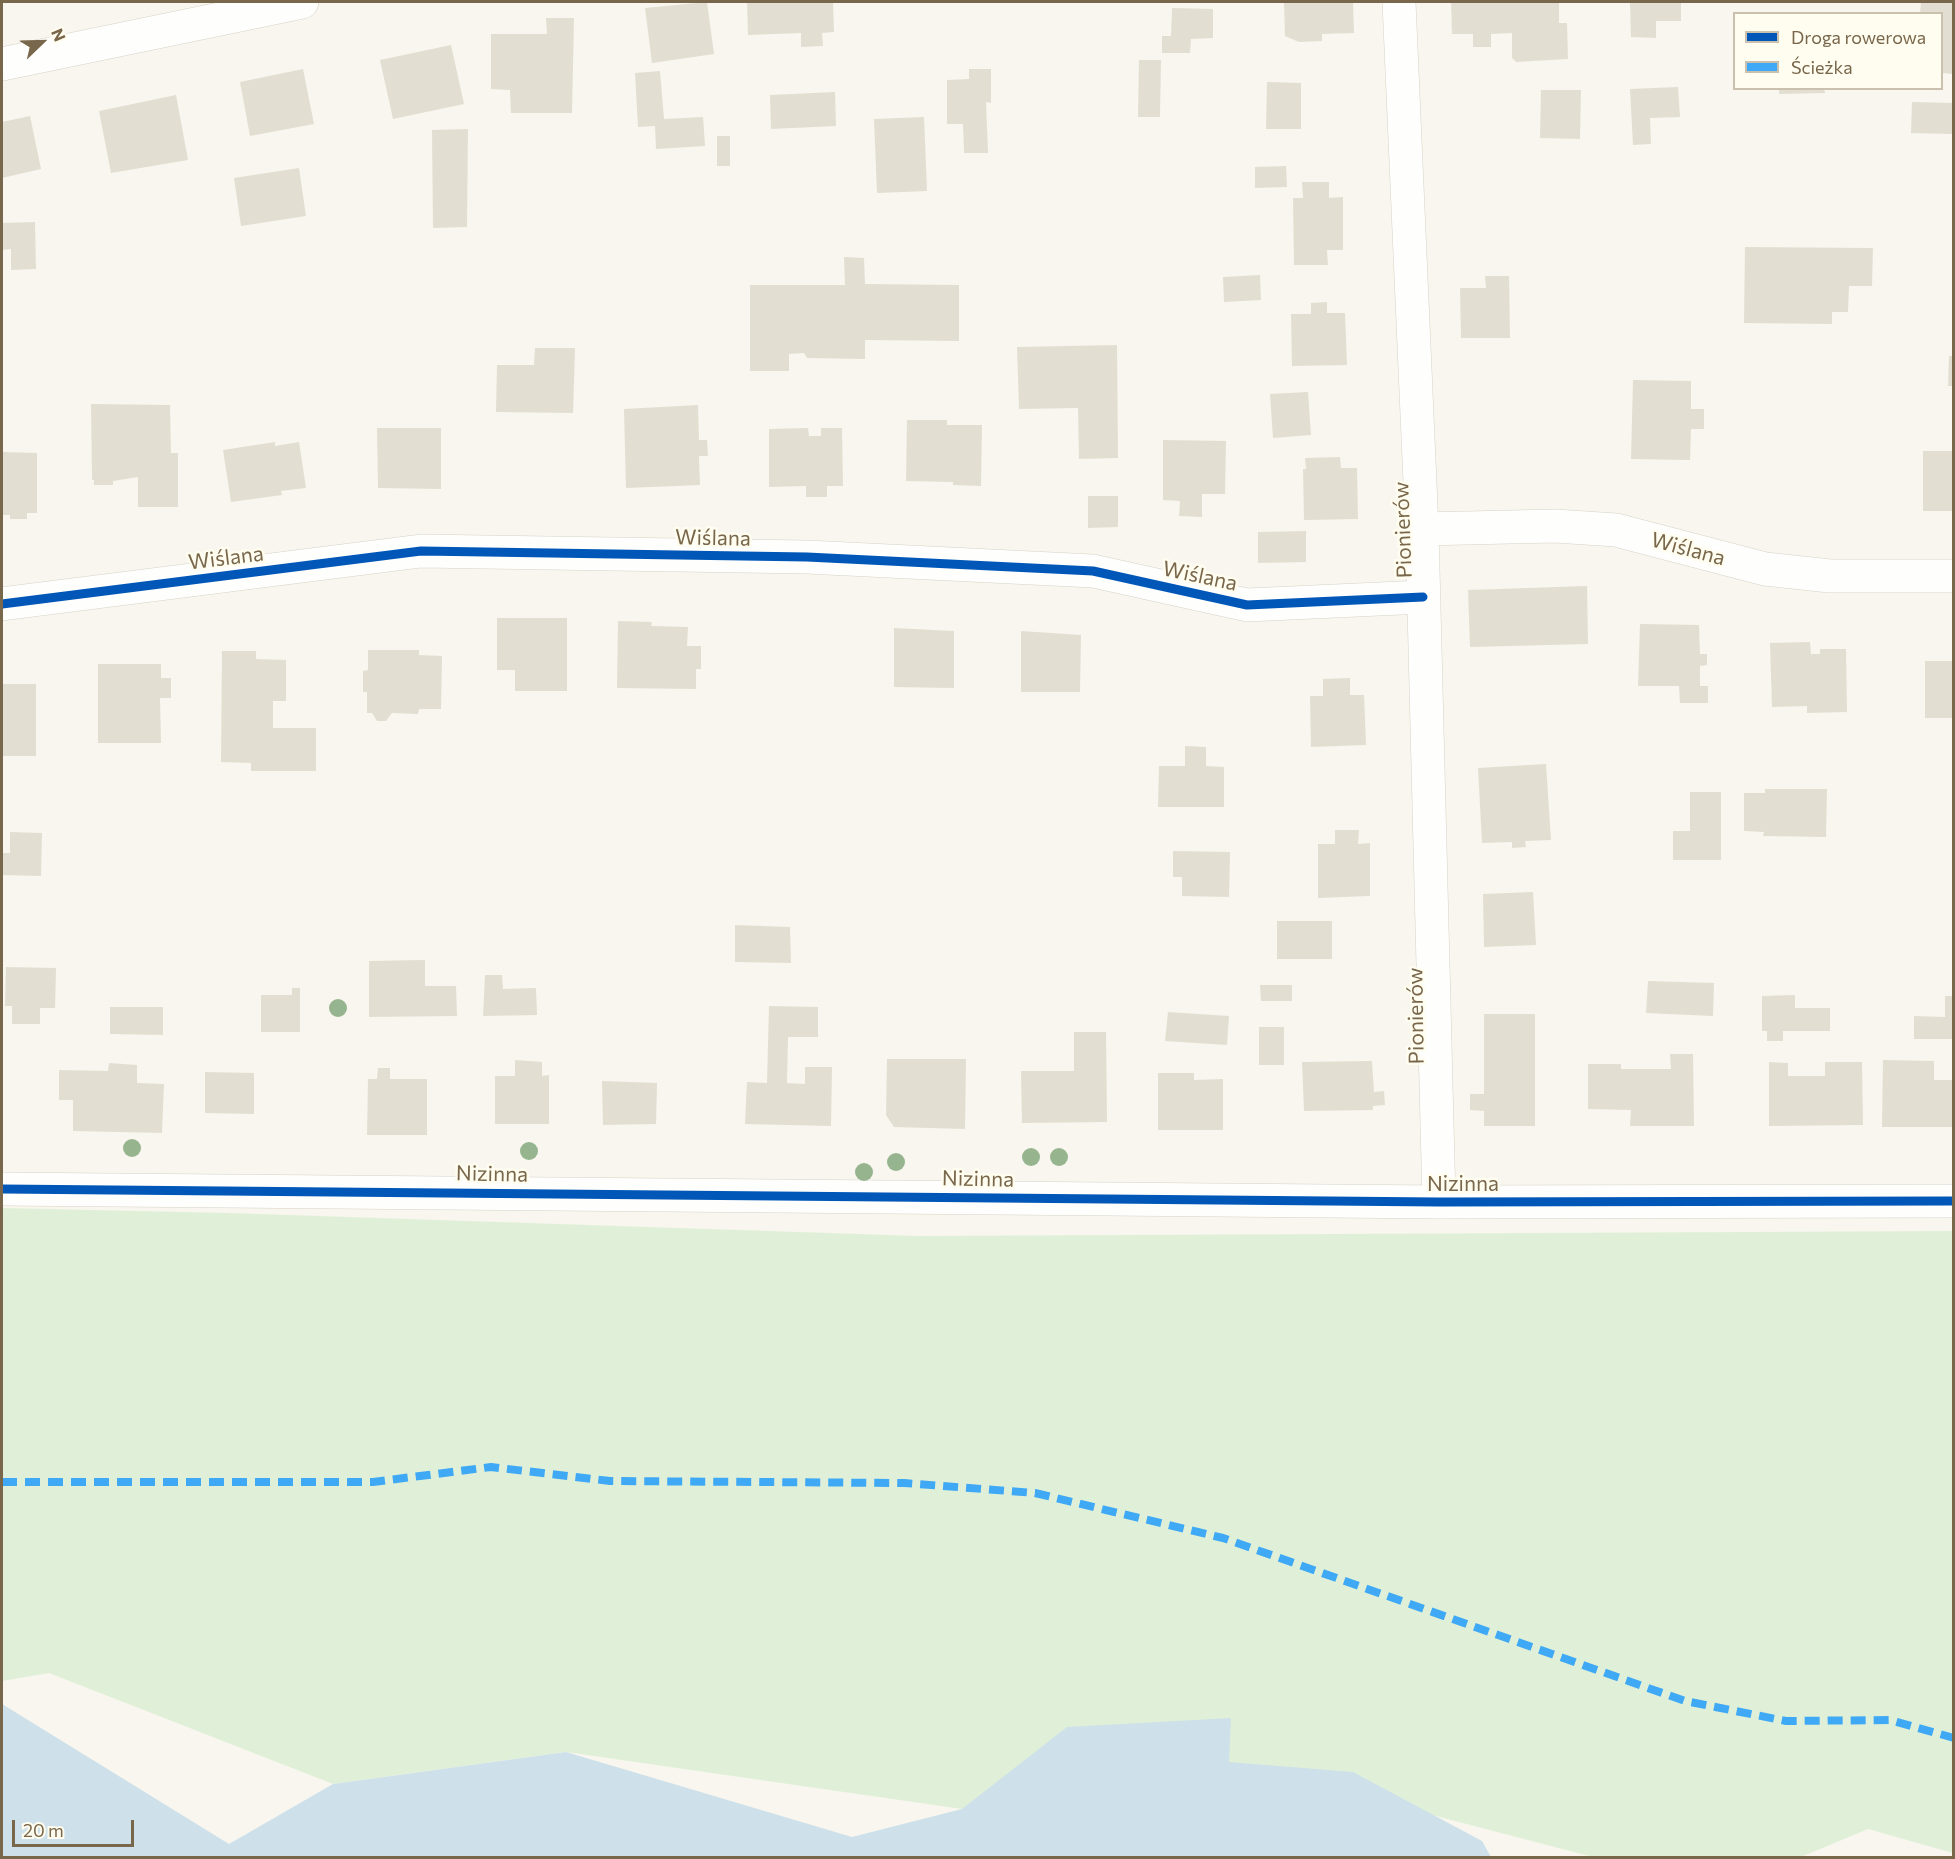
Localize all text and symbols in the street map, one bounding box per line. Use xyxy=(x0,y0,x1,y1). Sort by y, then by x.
north arrow xyxy=(12,12,72,72)
legend xyxy=(1733,12,1943,90)
text: N xyxy=(48,26,70,44)
text: Droga rowerowa xyxy=(1791,26,1926,48)
text: Ścieżka xyxy=(1791,56,1853,78)
street label: Pionierów xyxy=(1389,481,1417,579)
street label: Wiślana xyxy=(675,525,751,551)
street label: Wiślana xyxy=(1648,527,1728,571)
street label: Wiślana xyxy=(187,541,265,575)
street label: Wiślana xyxy=(1160,556,1240,596)
street label: Pionierów xyxy=(1403,967,1429,1065)
street label: Nizinna xyxy=(456,1161,528,1187)
street label: Nizinna xyxy=(942,1166,1014,1192)
street label: Nizinna xyxy=(1427,1171,1499,1197)
scale bar xyxy=(15,1808,136,1846)
text: 20 m xyxy=(23,1819,64,1841)

